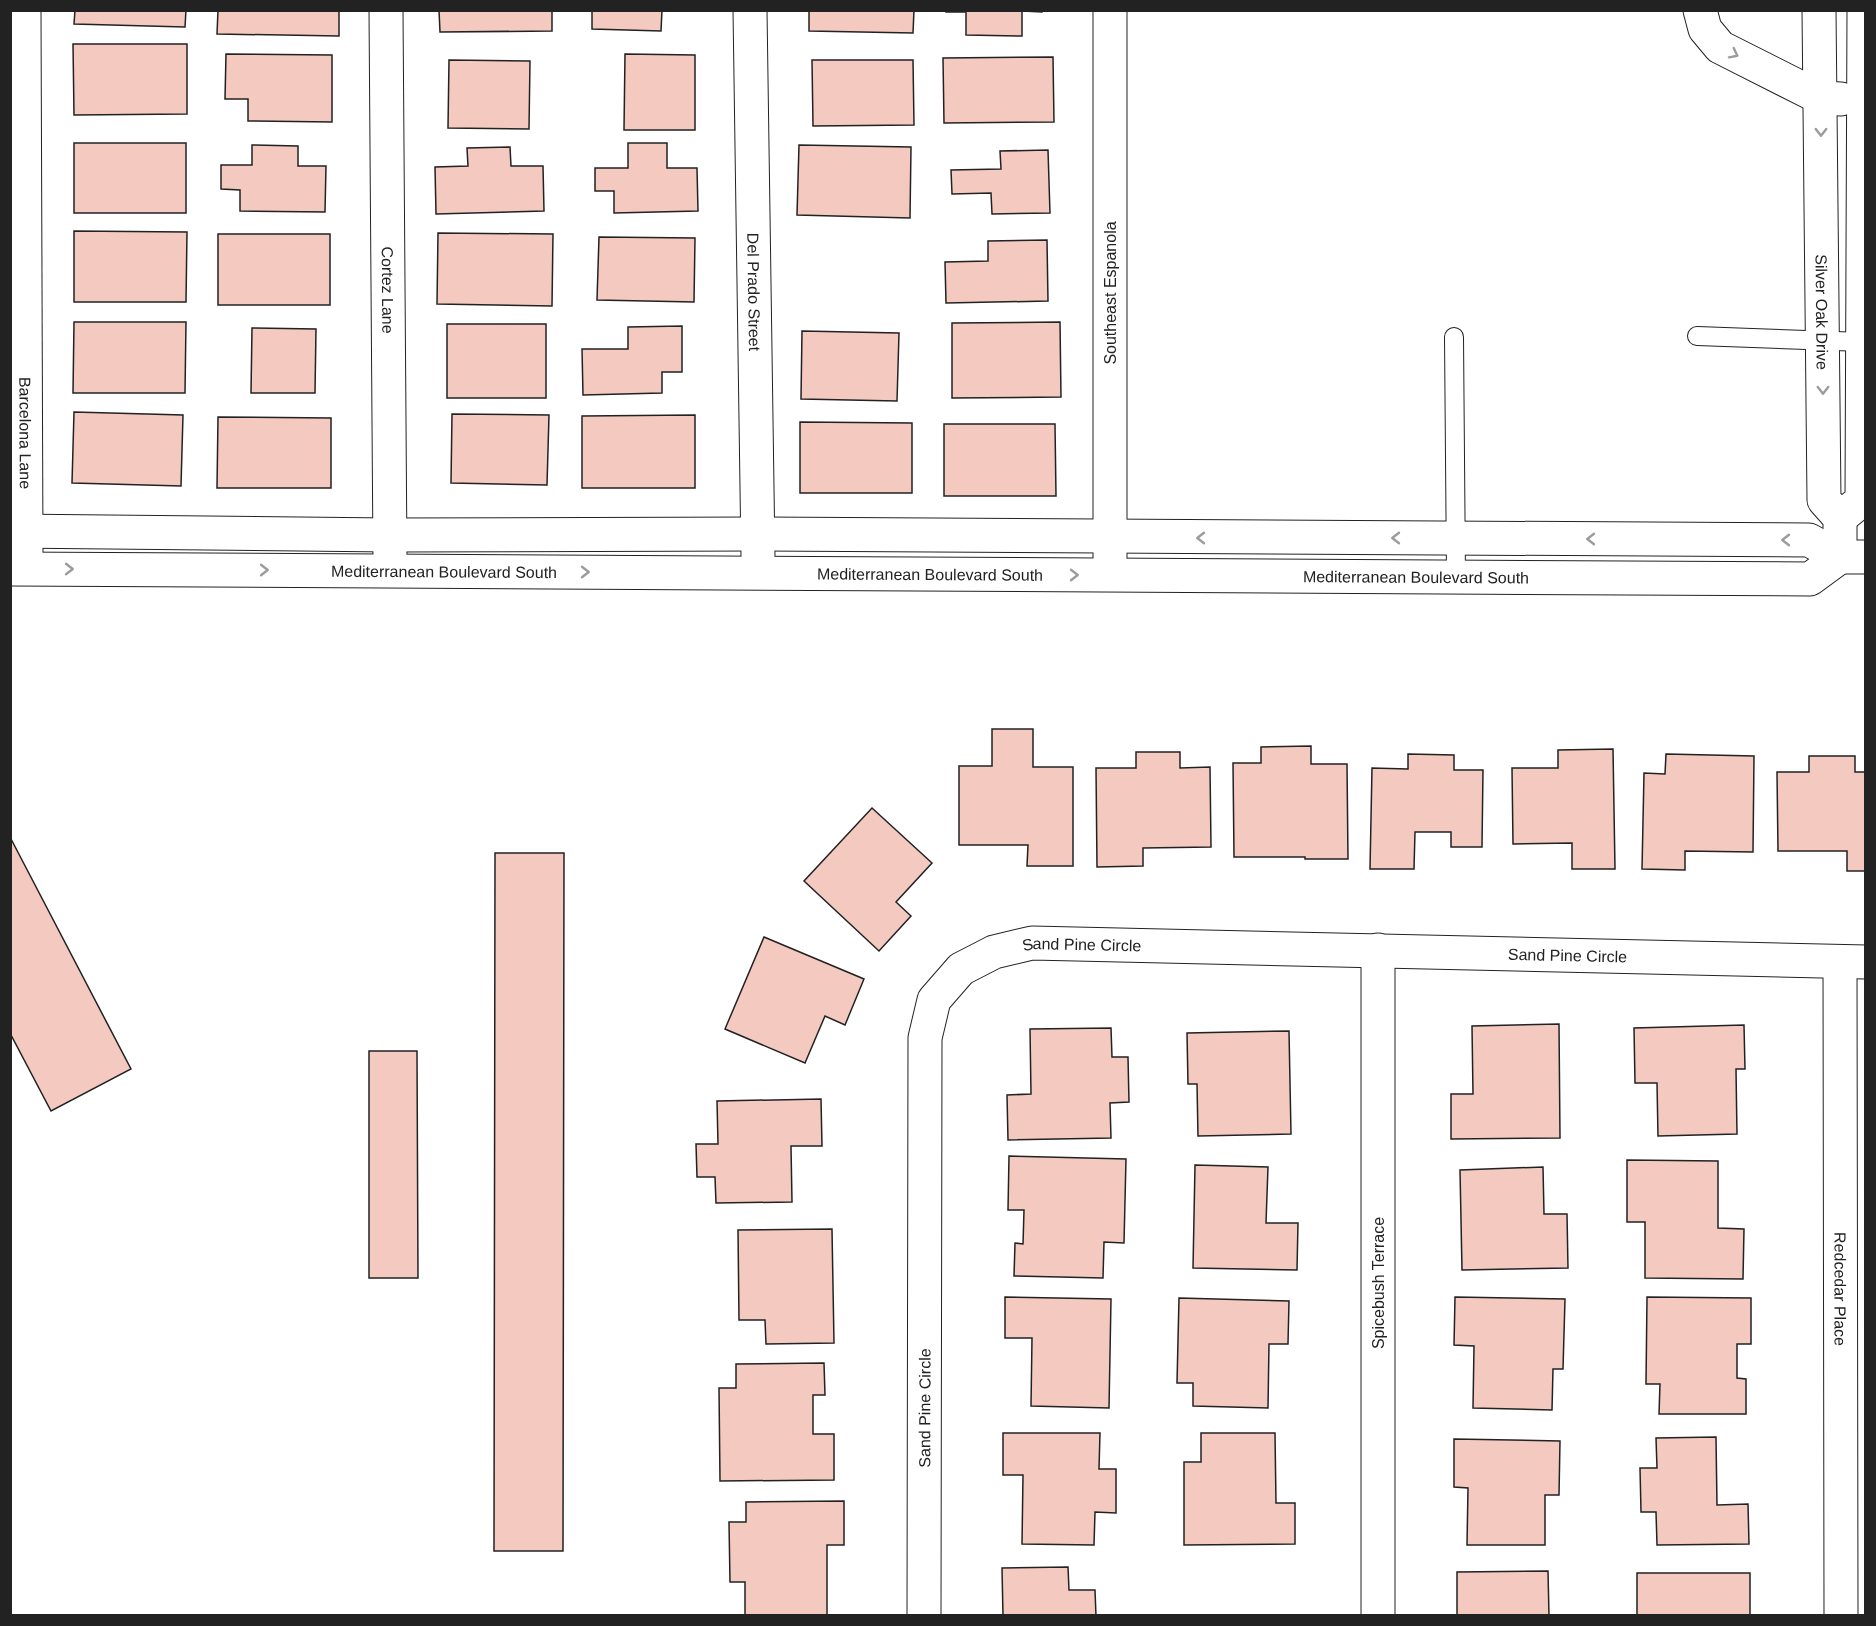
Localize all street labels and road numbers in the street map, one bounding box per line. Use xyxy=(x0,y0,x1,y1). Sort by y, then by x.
street label: Southeast Espanola xyxy=(1102,221,1119,365)
street label: Del Prado Street xyxy=(744,233,763,352)
street label: Cortez Lane xyxy=(379,246,396,334)
street label: Silver Oak Drive xyxy=(1812,254,1831,370)
street label: Barcelona Lane xyxy=(16,377,34,489)
street label: Mediterranean Boulevard South xyxy=(331,563,557,581)
street label: Mediterranean Boulevard South xyxy=(817,565,1043,584)
street label: Mediterranean Boulevard South xyxy=(1303,568,1529,586)
street label: Sand Pine Circle xyxy=(1020,935,1142,954)
street label: Sand Pine Circle xyxy=(1508,946,1627,966)
street label: Spicebush Terrace xyxy=(1370,1217,1387,1349)
street label: Redcedar Place xyxy=(1831,1232,1849,1346)
street label: Sand Pine Circle xyxy=(916,1348,933,1468)

